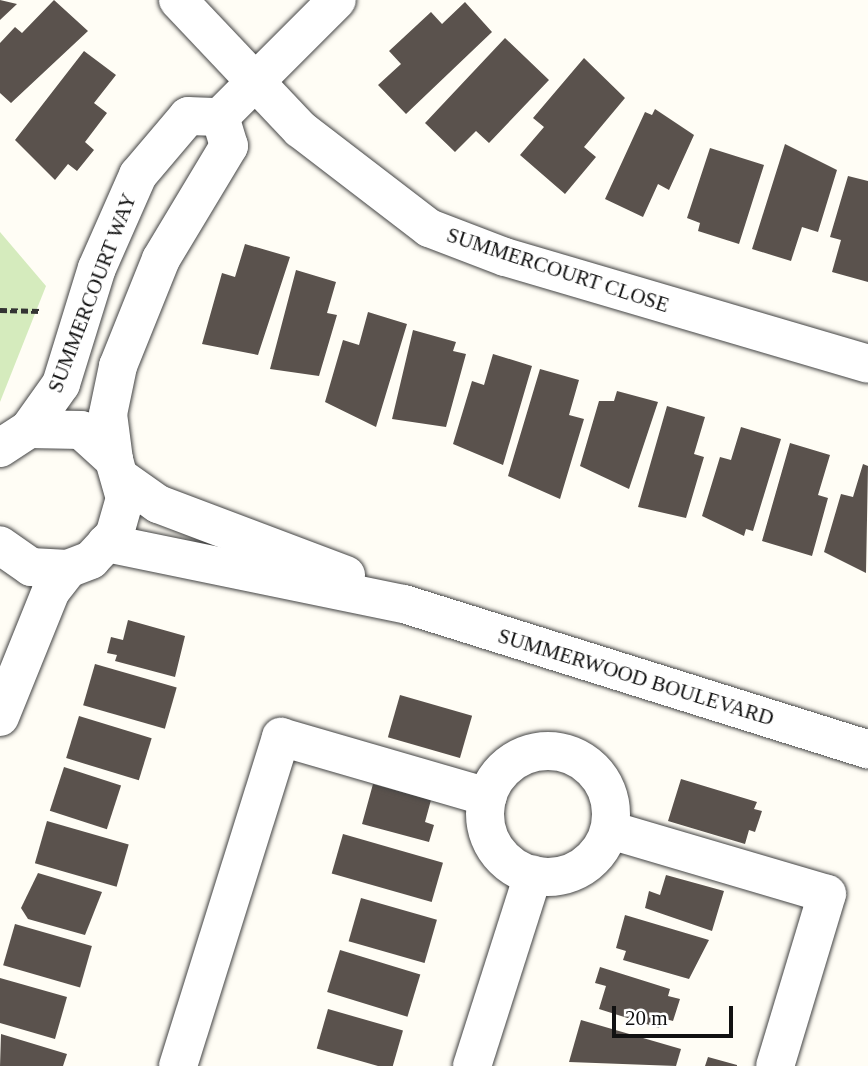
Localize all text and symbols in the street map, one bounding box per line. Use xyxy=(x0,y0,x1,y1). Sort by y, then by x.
street label: SUMMERCOURT WAY xyxy=(42,189,142,397)
street label: SUMMERCOURT CLOSE xyxy=(443,222,673,318)
street label: SUMMERWOOD BOULEVARD xyxy=(495,623,777,731)
scale bar xyxy=(616,992,737,1036)
text: 20 m xyxy=(625,1006,668,1030)

